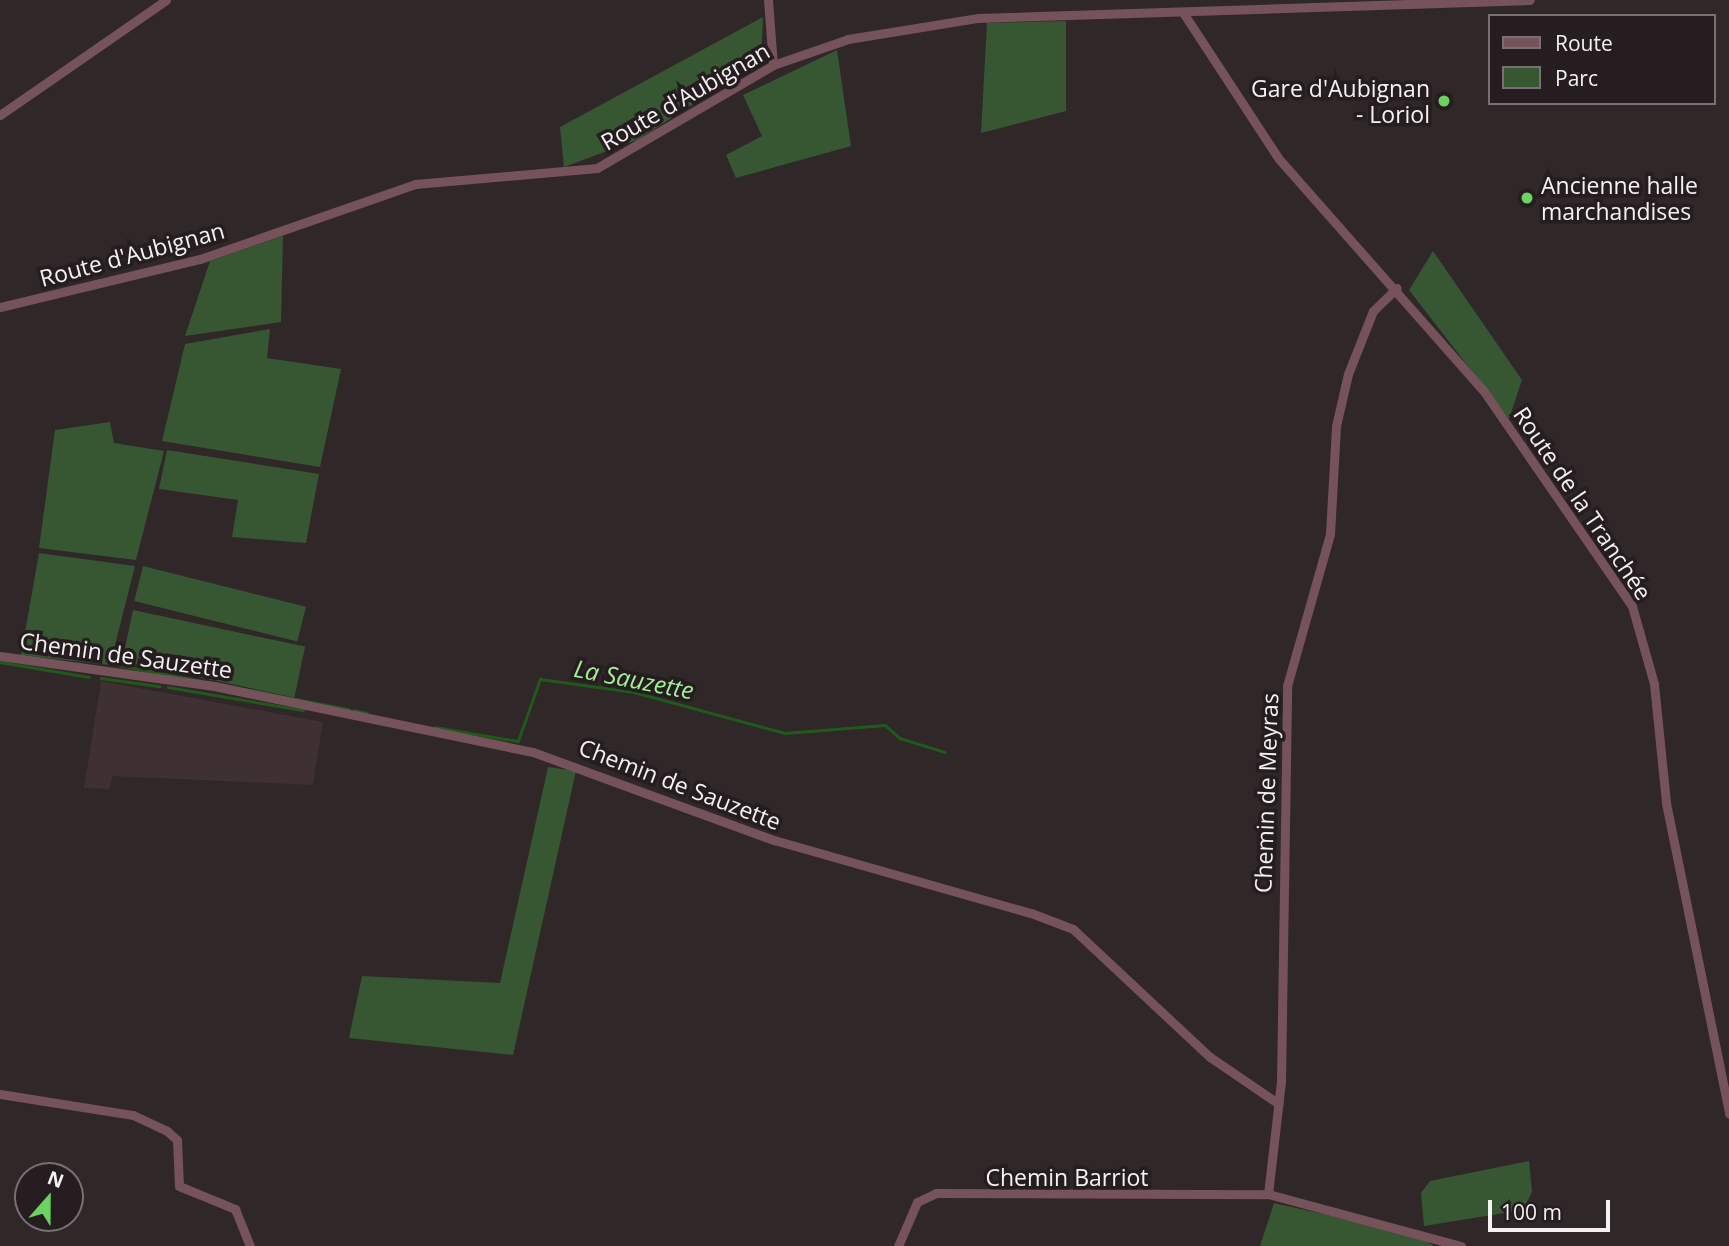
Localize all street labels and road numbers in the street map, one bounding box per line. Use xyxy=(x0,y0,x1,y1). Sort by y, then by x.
street label: Route d'Aubignan xyxy=(596,36,774,156)
street label: Route d'Aubignan xyxy=(36,216,228,292)
street label: Route de la Tranchée xyxy=(1508,401,1658,605)
street label: Chemin de Sauzette xyxy=(18,626,234,684)
street label: Chemin de Meyras xyxy=(1249,693,1283,893)
street label: Chemin de Sauzette xyxy=(575,733,785,835)
street label: Chemin Barriot xyxy=(986,1163,1148,1191)

